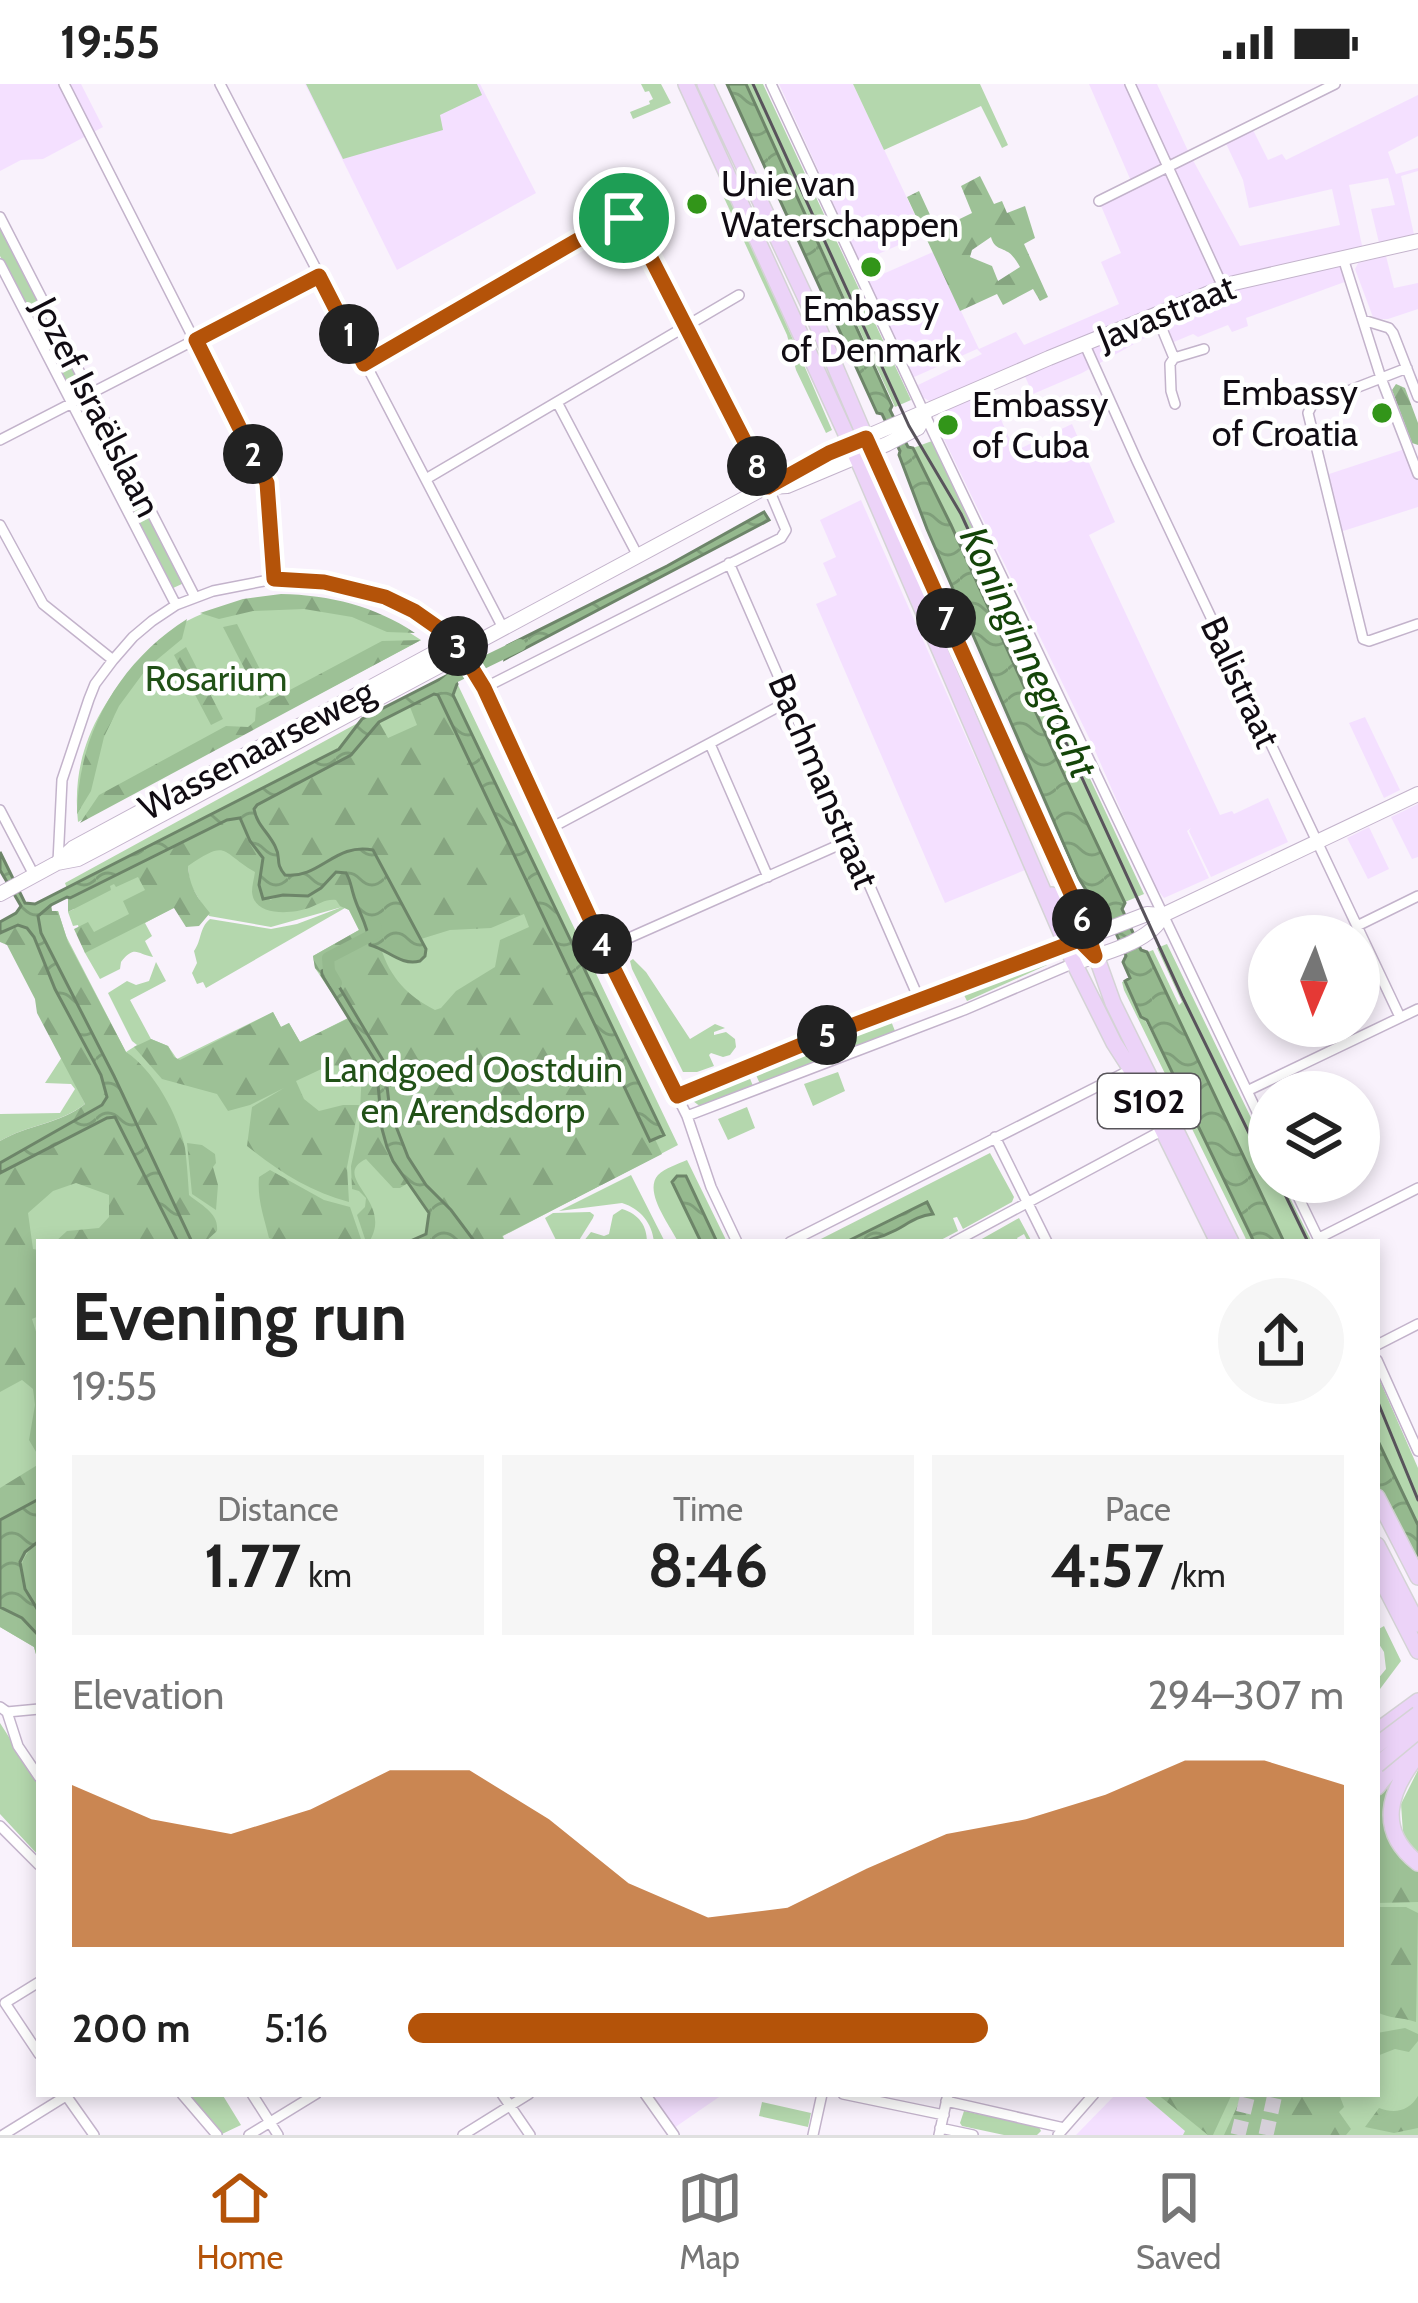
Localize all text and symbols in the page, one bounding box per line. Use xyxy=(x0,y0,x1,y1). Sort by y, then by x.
text: 19:55 xyxy=(60,15,160,69)
place label: Unie van Waterschappen xyxy=(721,161,959,246)
pin xyxy=(573,167,675,269)
icon: arrive xyxy=(591,185,657,251)
marker: Unie van Waterschappen xyxy=(684,191,710,217)
marker: Embassy of Denmark xyxy=(858,254,884,280)
street label: Javastraat xyxy=(1090,264,1241,360)
place label: Embassy of Denmark xyxy=(781,286,962,371)
street label: Jozef Israëlslaan xyxy=(22,289,171,524)
pin: 1 xyxy=(319,304,379,364)
text: 1 xyxy=(343,314,355,354)
place label: Embassy of Croatia xyxy=(1212,370,1358,455)
place label: Embassy of Cuba xyxy=(972,382,1108,467)
marker: Embassy of Croatia xyxy=(1369,400,1395,426)
marker: Embassy of Cuba xyxy=(935,412,961,438)
pin: 2 xyxy=(223,424,283,484)
text: 2 xyxy=(244,434,262,474)
pin: 8 xyxy=(727,436,787,496)
text: 8 xyxy=(747,446,767,486)
water label: Koninginnegracht xyxy=(950,519,1109,786)
pin: 7 xyxy=(916,588,976,648)
text: 7 xyxy=(938,598,954,638)
street label: Balistraat xyxy=(1192,610,1290,754)
pin: 3 xyxy=(428,616,488,676)
text: 3 xyxy=(449,626,467,666)
park label: Rosarium xyxy=(145,656,287,700)
street label: Bachmanstraat xyxy=(759,667,889,895)
street label: Wassenaarseweg xyxy=(131,668,382,829)
pin: 6 xyxy=(1052,889,1112,949)
text: 6 xyxy=(1073,899,1091,939)
pin: 4 xyxy=(572,914,632,974)
north arrow xyxy=(1248,915,1380,1047)
map controls xyxy=(1248,915,1380,1203)
text: 4 xyxy=(592,924,612,964)
pin: 5 xyxy=(797,1005,857,1065)
text: 5 xyxy=(818,1015,836,1055)
park label: Landgoed Oostduin en Arendsdorp xyxy=(323,1047,623,1132)
button: layers xyxy=(1248,1071,1380,1203)
road number: S102 xyxy=(1098,1074,1200,1128)
text: Evening run xyxy=(72,1276,407,1357)
button: share xyxy=(1218,1278,1344,1404)
text: 19:55 xyxy=(72,1362,157,1410)
text: Distance xyxy=(217,1489,339,1529)
text: Time xyxy=(673,1489,743,1529)
text: Pace xyxy=(1105,1489,1171,1529)
text: 1.77 xyxy=(204,1529,301,1602)
text: 8:46 xyxy=(648,1529,768,1602)
text: 4:57 xyxy=(1050,1529,1164,1602)
text: km xyxy=(301,1555,352,1595)
text: /km xyxy=(1164,1555,1226,1595)
text: Elevation xyxy=(72,1671,224,1719)
text: 294–307 m xyxy=(1148,1671,1344,1719)
text: 200 m xyxy=(72,2004,190,2052)
text: 5:16 xyxy=(264,2004,328,2052)
tab: Home xyxy=(197,2165,283,2277)
tab: Map xyxy=(677,2165,743,2277)
tab: Saved xyxy=(1136,2165,1221,2277)

